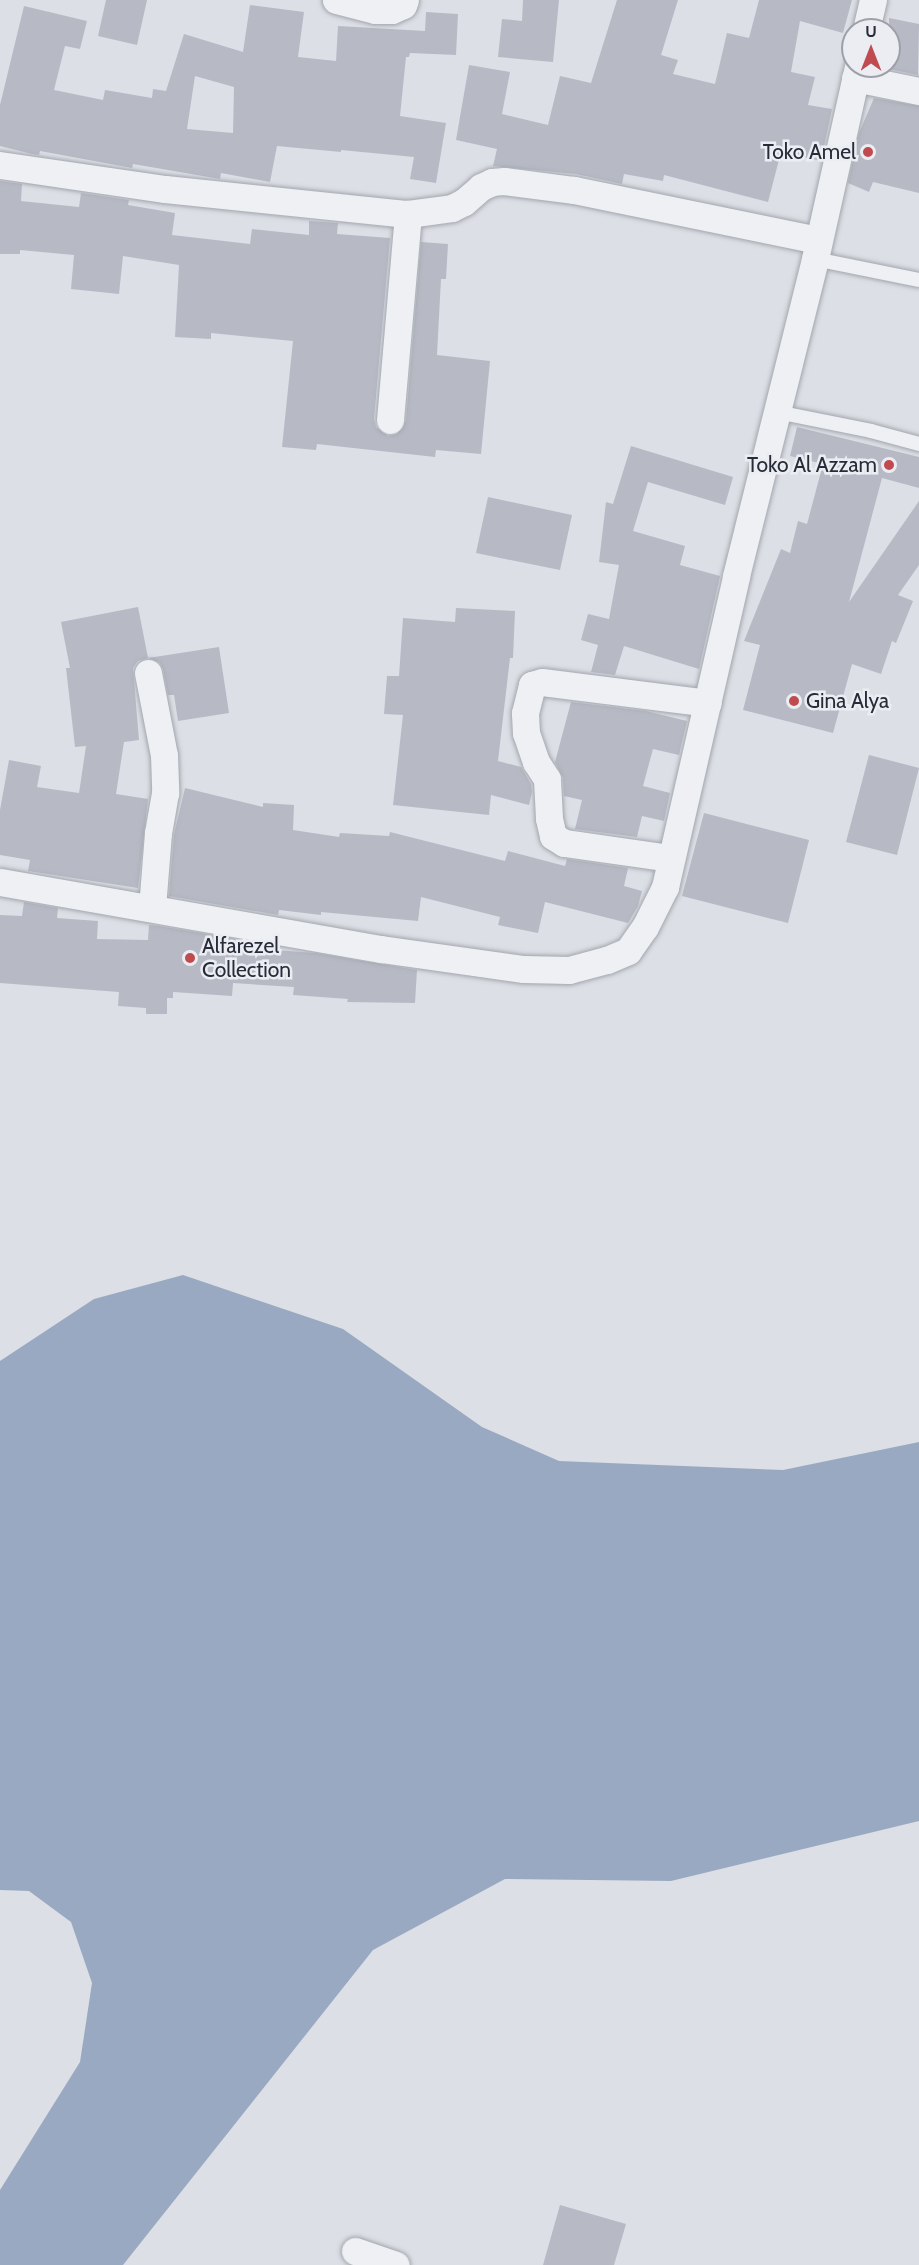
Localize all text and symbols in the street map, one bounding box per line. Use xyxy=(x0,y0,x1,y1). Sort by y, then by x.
north arrow xyxy=(841,18,901,78)
text: U xyxy=(865,22,877,41)
place label: Toko Amel xyxy=(763,139,856,165)
marker: Toko Amel xyxy=(861,145,875,159)
place label: Toko Al Azzam xyxy=(747,452,877,478)
marker: Toko Al Azzam xyxy=(882,458,896,472)
place label: Gina Alya xyxy=(806,688,889,714)
marker: Gina Alya xyxy=(787,694,801,708)
place label: Alfarezel Collection xyxy=(202,933,291,983)
marker: Alfarezel Collection xyxy=(183,951,197,965)

